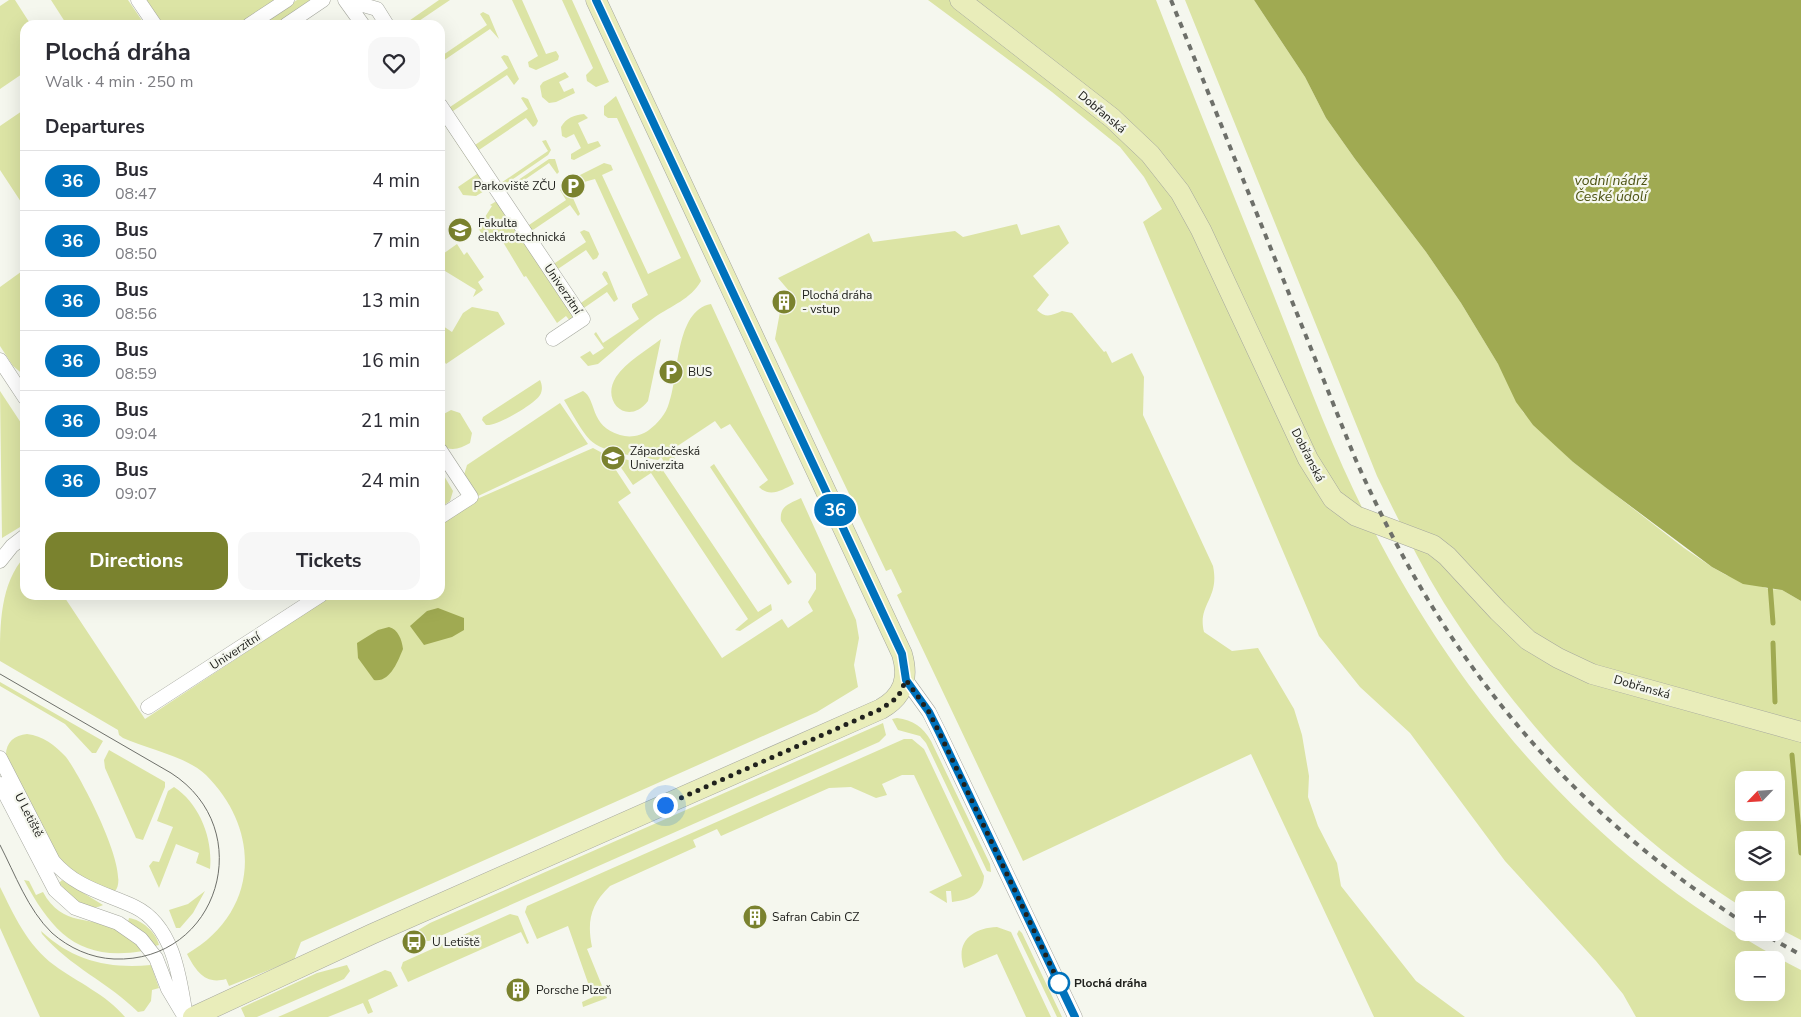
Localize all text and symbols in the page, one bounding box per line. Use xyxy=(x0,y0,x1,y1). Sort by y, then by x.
text: Plochá dráha xyxy=(45,36,191,68)
button: heart xyxy=(368,37,420,89)
text: Walk · 4 min · 250 m xyxy=(45,71,193,93)
street label: Dobřanská xyxy=(1075,87,1129,137)
text: Departures xyxy=(45,114,145,140)
text: Bus xyxy=(115,157,148,183)
text: 4 min xyxy=(372,168,420,194)
text: 36 xyxy=(62,169,83,193)
water label: vodní nádrž České údolí xyxy=(1575,171,1650,206)
parking icon: Parkoviště ZČU xyxy=(560,173,586,199)
place label: Parkoviště ZČU xyxy=(474,178,556,194)
text: 08:47 xyxy=(115,183,157,205)
place label: Fakulta elektrotechnická xyxy=(478,215,566,245)
text: Bus xyxy=(115,217,148,243)
school or university icon: Fakulta elektrotechnická xyxy=(447,217,473,243)
text: 7 min xyxy=(372,228,420,254)
text: 36 xyxy=(62,229,83,253)
text: 08:50 xyxy=(115,243,157,265)
street label: Univerzitní xyxy=(540,261,586,318)
text: Bus xyxy=(115,277,148,303)
place label: Plochá dráha - vstup xyxy=(802,287,872,317)
text: 13 min xyxy=(361,288,420,314)
text: 36 xyxy=(62,289,83,313)
building icon: Plochá dráha - vstup xyxy=(771,289,797,315)
text: 08:56 xyxy=(115,303,157,325)
text: Bus xyxy=(115,337,148,363)
text: 16 min xyxy=(361,348,420,374)
text: 36 xyxy=(62,349,83,373)
parking icon: BUS xyxy=(658,359,684,385)
text: 08:59 xyxy=(115,363,157,385)
place label: BUS xyxy=(688,364,712,380)
text: Bus xyxy=(115,397,148,423)
text: 21 min xyxy=(361,408,420,434)
text: 36 xyxy=(62,409,83,433)
text: 09:04 xyxy=(115,423,157,445)
street label: Dobřanská xyxy=(1288,426,1328,484)
place label: Západočeská Univerzita xyxy=(630,443,700,473)
school or university icon: Západočeská Univerzita xyxy=(600,445,626,471)
text: Bus xyxy=(115,457,148,483)
text: 24 min xyxy=(361,468,420,494)
text: 36 xyxy=(62,469,83,493)
text: 09:07 xyxy=(115,483,157,505)
line badge: 36 xyxy=(812,494,858,526)
text: 36 xyxy=(824,498,846,522)
button: Directions xyxy=(45,532,228,590)
button: Tickets xyxy=(238,532,420,590)
street label: Univerzitní xyxy=(207,628,264,673)
street label: Dobřanská xyxy=(1612,671,1672,703)
north arrow xyxy=(1735,771,1785,821)
map controls xyxy=(1735,771,1785,1001)
street label: U Letiště xyxy=(11,790,47,840)
your location xyxy=(653,793,678,818)
button: layers xyxy=(1735,831,1785,881)
button: + xyxy=(1735,891,1785,941)
building icon: Safran Cabin CZ xyxy=(742,904,768,930)
place label: Safran Cabin CZ xyxy=(772,909,859,925)
bus stop icon: U Letiště xyxy=(401,929,427,955)
place label: U Letiště xyxy=(432,934,480,950)
button: − xyxy=(1735,951,1785,1001)
marker: Plochá dráha xyxy=(1048,972,1070,994)
place label: Plochá dráha xyxy=(1074,975,1147,991)
building icon: Porsche Plzeň xyxy=(505,977,531,1003)
place label: Porsche Plzeň xyxy=(536,982,612,998)

